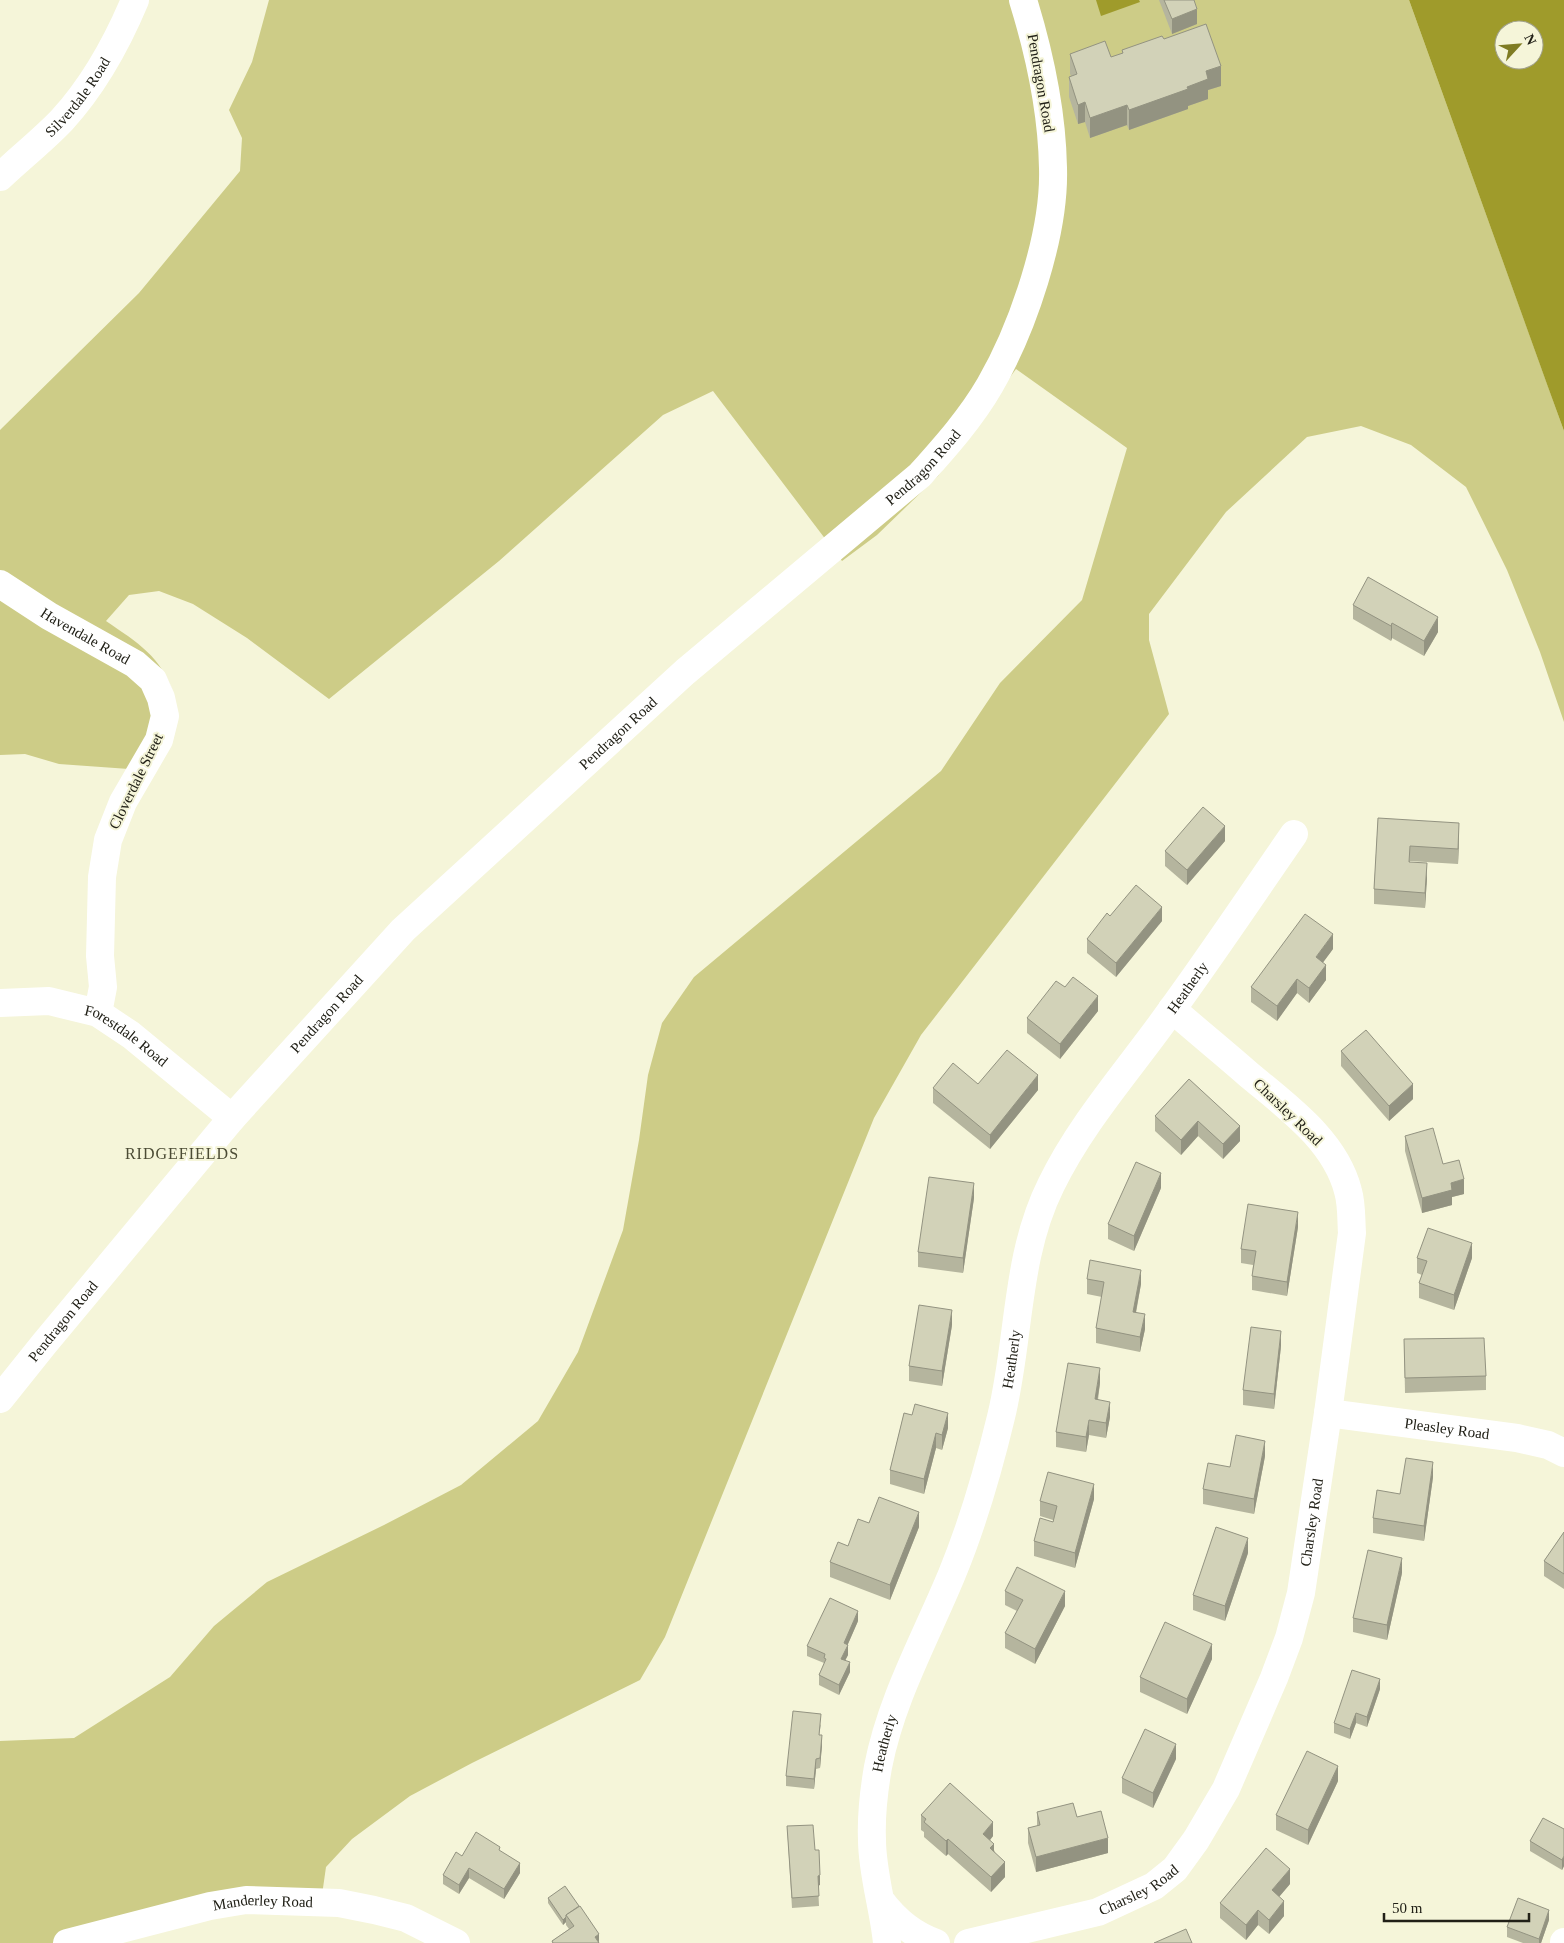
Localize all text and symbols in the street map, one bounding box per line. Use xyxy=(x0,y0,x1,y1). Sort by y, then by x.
north arrow xyxy=(1494,20,1544,70)
text: N xyxy=(1521,32,1539,47)
street label: Pendragon Road xyxy=(1024,33,1058,134)
street label: Silverdale Road xyxy=(42,54,113,140)
street label: Pendragon Road xyxy=(883,426,964,508)
street label: Havendale Road xyxy=(38,605,133,668)
street label: Pendragon Road xyxy=(576,693,661,773)
street label: Cloverdale Street xyxy=(106,730,166,831)
street label: Heatherly xyxy=(1164,958,1212,1016)
street label: Pendragon Road xyxy=(287,971,366,1056)
street label: Forestdale Road xyxy=(83,1002,171,1070)
street label: Charsley Road xyxy=(1251,1075,1326,1149)
district label: RIDGEFIELDS xyxy=(125,1145,239,1162)
street label: Pendragon Road xyxy=(25,1277,101,1365)
street label: Heatherly xyxy=(999,1328,1024,1390)
street label: Pleasley Road xyxy=(1404,1415,1491,1442)
street label: Charsley Road xyxy=(1297,1477,1326,1567)
street label: Heatherly xyxy=(869,1712,900,1774)
street label: Charsley Road xyxy=(1096,1861,1182,1918)
scale bar xyxy=(1384,1890,1529,1922)
street label: Manderley Road xyxy=(212,1892,314,1913)
text: 50 m xyxy=(1392,1900,1423,1916)

